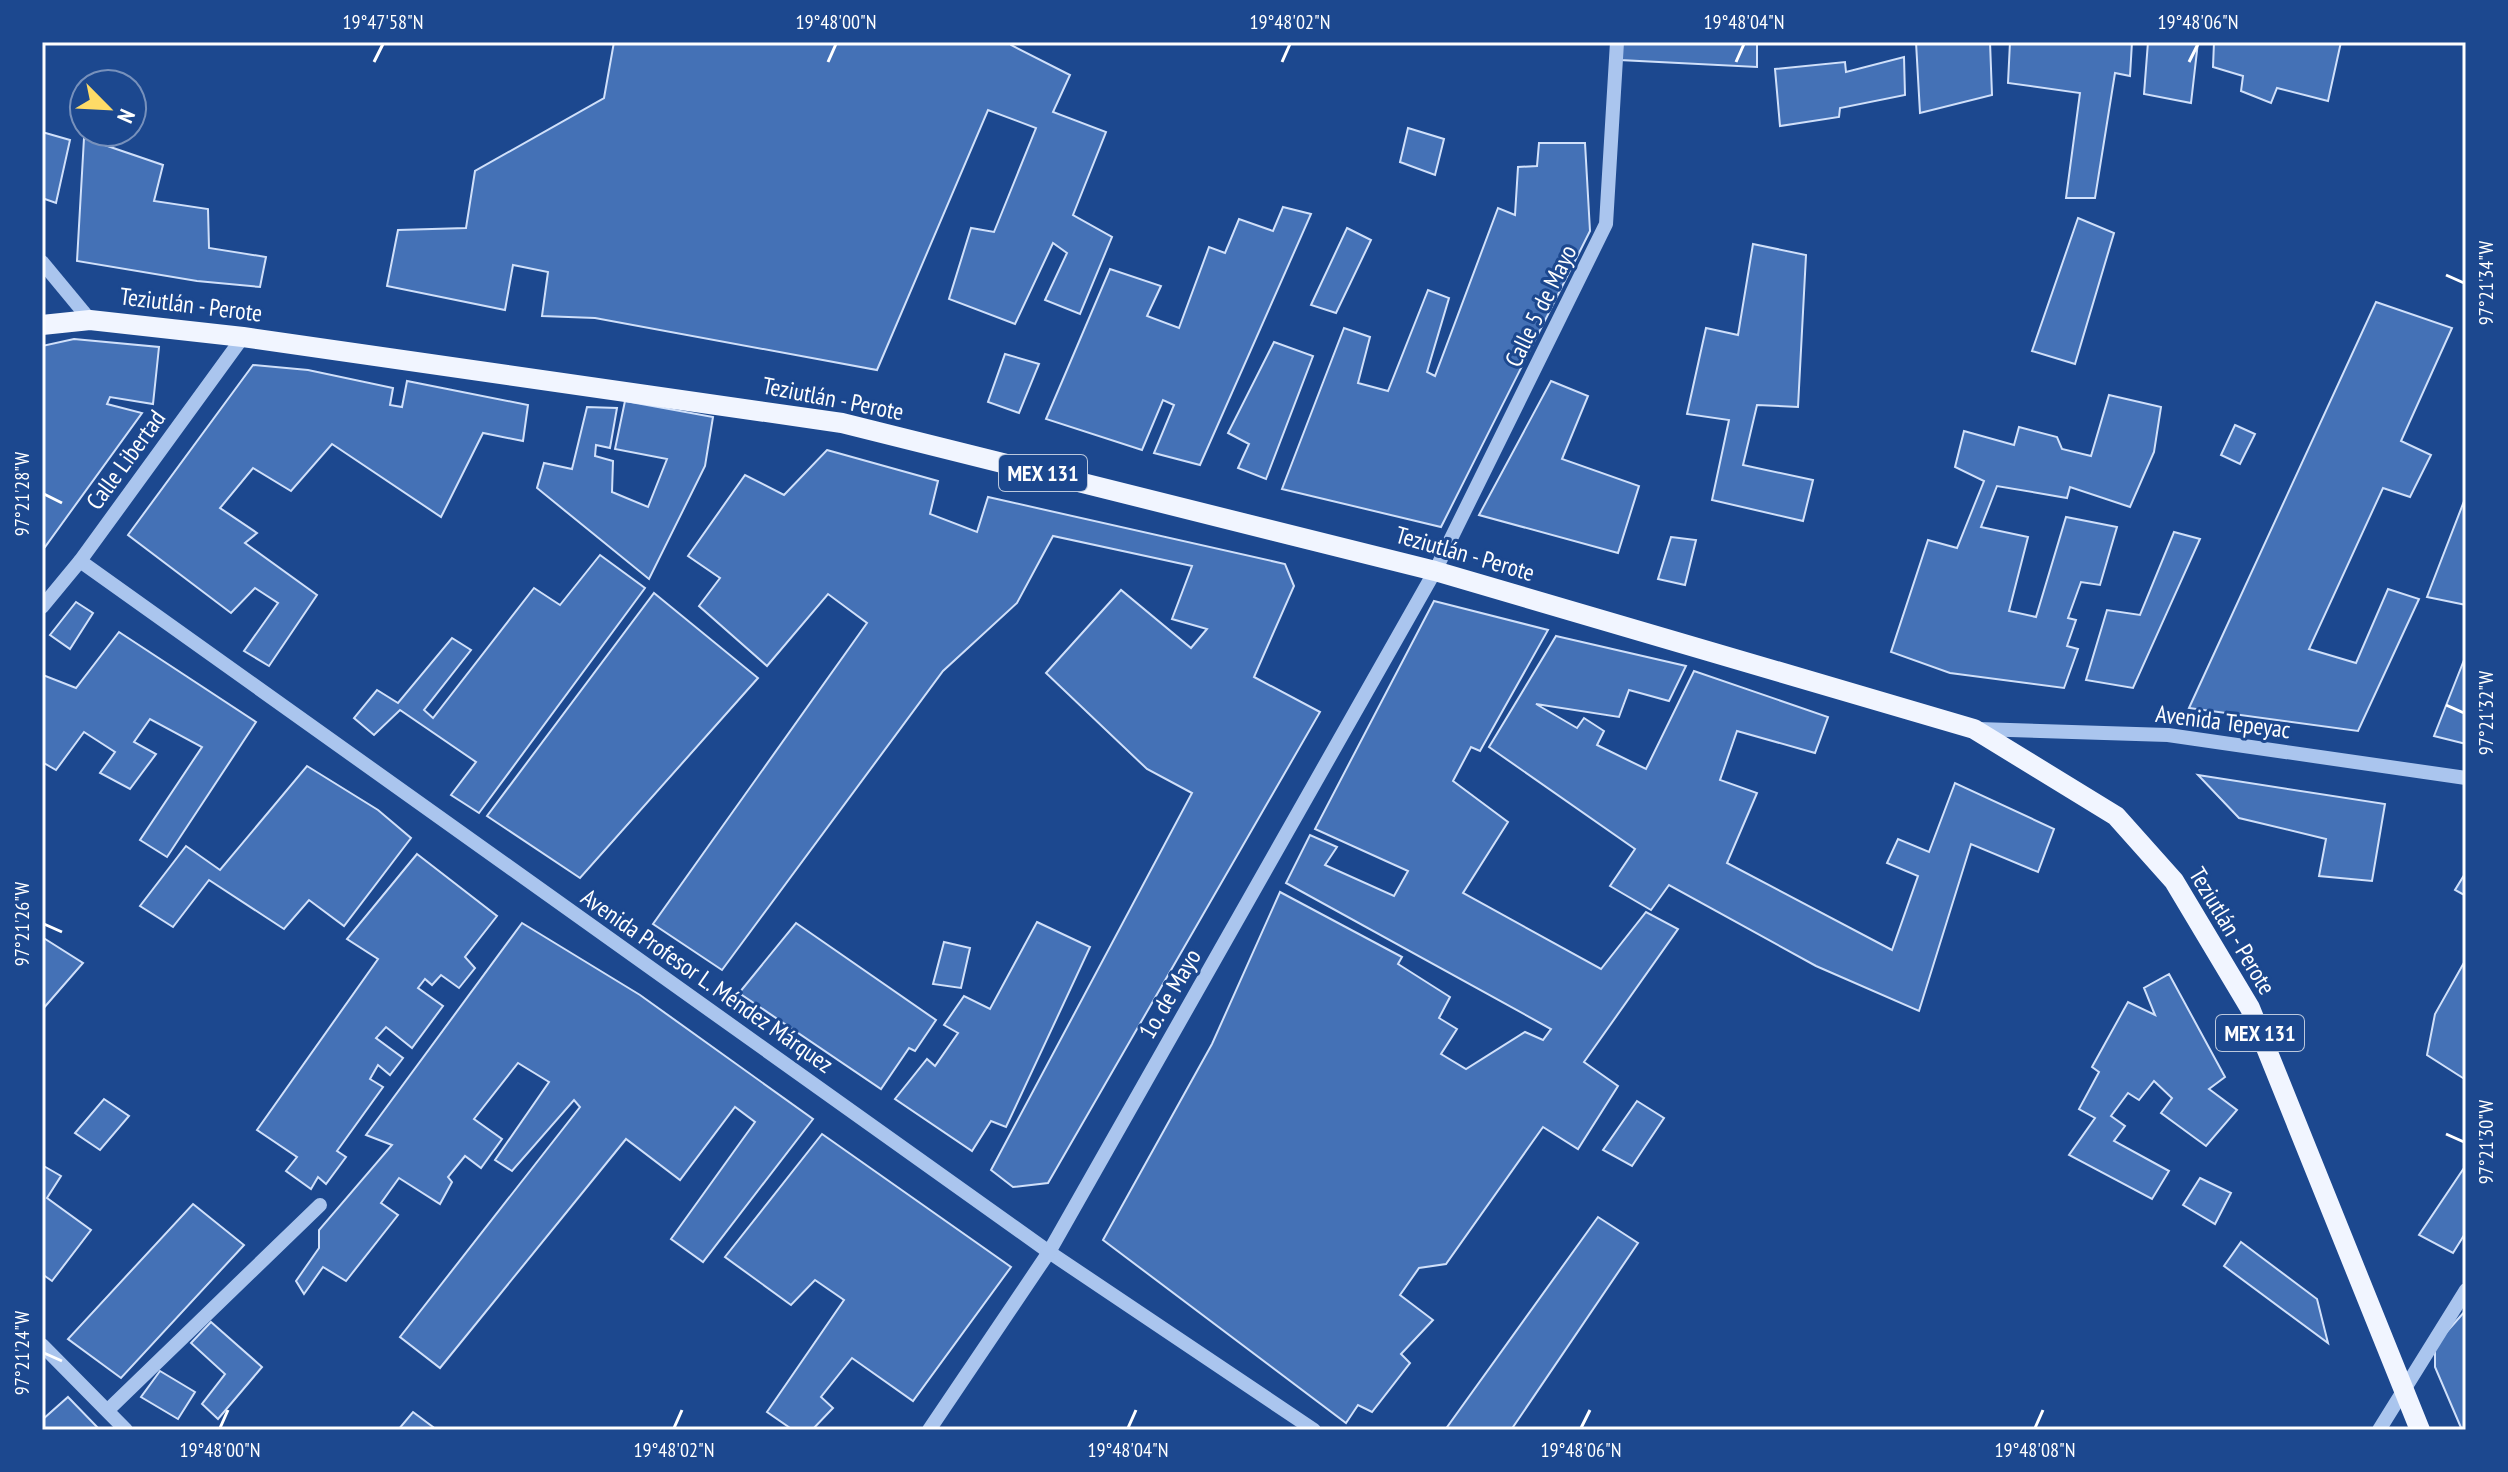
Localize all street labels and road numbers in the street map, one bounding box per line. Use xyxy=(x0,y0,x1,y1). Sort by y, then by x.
street label: Calle 5 de Mayo xyxy=(1498,240,1583,372)
street label: Teziutlán - Perote xyxy=(118,280,264,329)
street label: Teziutlán - Perote xyxy=(760,370,906,427)
street label: Calle Libertad xyxy=(79,404,172,516)
road number: MEX 131 xyxy=(999,455,1087,491)
street label: Teziutlán - Perote xyxy=(1392,519,1538,588)
street label: Avenida Tepeyac xyxy=(2154,698,2293,745)
street label: Teziutlán - Perote xyxy=(2182,861,2283,1000)
street label: Avenida Profesor L. Méndez Márquez xyxy=(575,882,839,1080)
street label: 1o. de Mayo xyxy=(1132,943,1208,1044)
road number: MEX 131 xyxy=(2216,1015,2304,1051)

